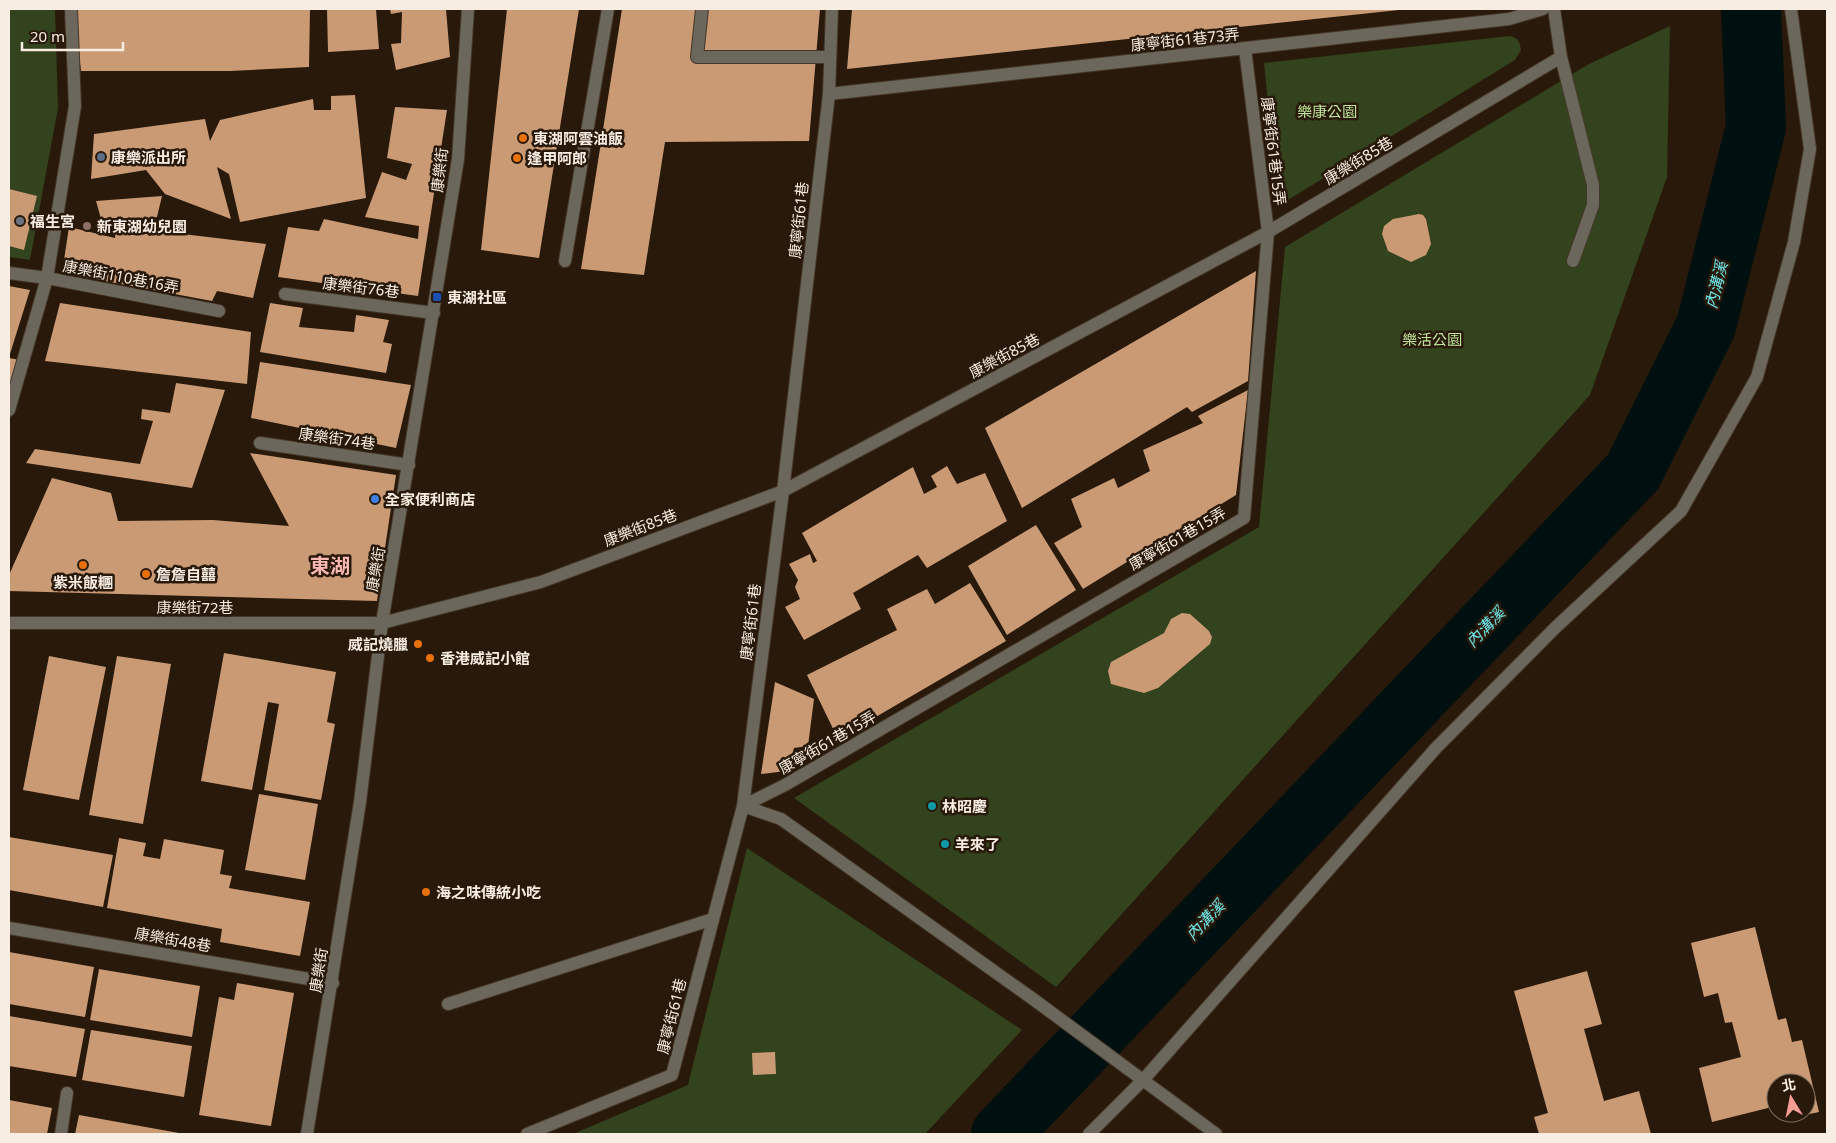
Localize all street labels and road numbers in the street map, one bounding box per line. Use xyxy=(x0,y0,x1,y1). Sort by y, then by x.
street label: 康寧街61巷73弄 xyxy=(1130,23,1240,55)
street label: 康寧街61巷15弄 xyxy=(1257,96,1291,206)
street label: 康樂街85巷 xyxy=(1320,132,1396,188)
street label: 康樂街 xyxy=(426,146,452,194)
street label: 康寧街61巷 xyxy=(784,181,812,259)
street label: 康樂街110巷16弄 xyxy=(61,255,181,297)
street label: 康樂街76巷 xyxy=(321,272,401,302)
street label: 康樂街85巷 xyxy=(965,328,1043,382)
street label: 康樂街74巷 xyxy=(297,423,377,453)
street label: 康寧街61巷15弄 xyxy=(1125,502,1229,574)
street label: 康樂街85巷 xyxy=(600,504,680,550)
street label: 康樂街 xyxy=(361,545,389,593)
street label: 康寧街61巷 xyxy=(735,582,765,662)
street label: 康樂街72巷 xyxy=(156,597,234,617)
street label: 康寧街61巷15弄 xyxy=(775,706,879,778)
street label: 康樂街48巷 xyxy=(133,922,213,956)
street label: 康樂街 xyxy=(305,946,331,994)
street label: 康寧街61巷 xyxy=(652,976,690,1056)

